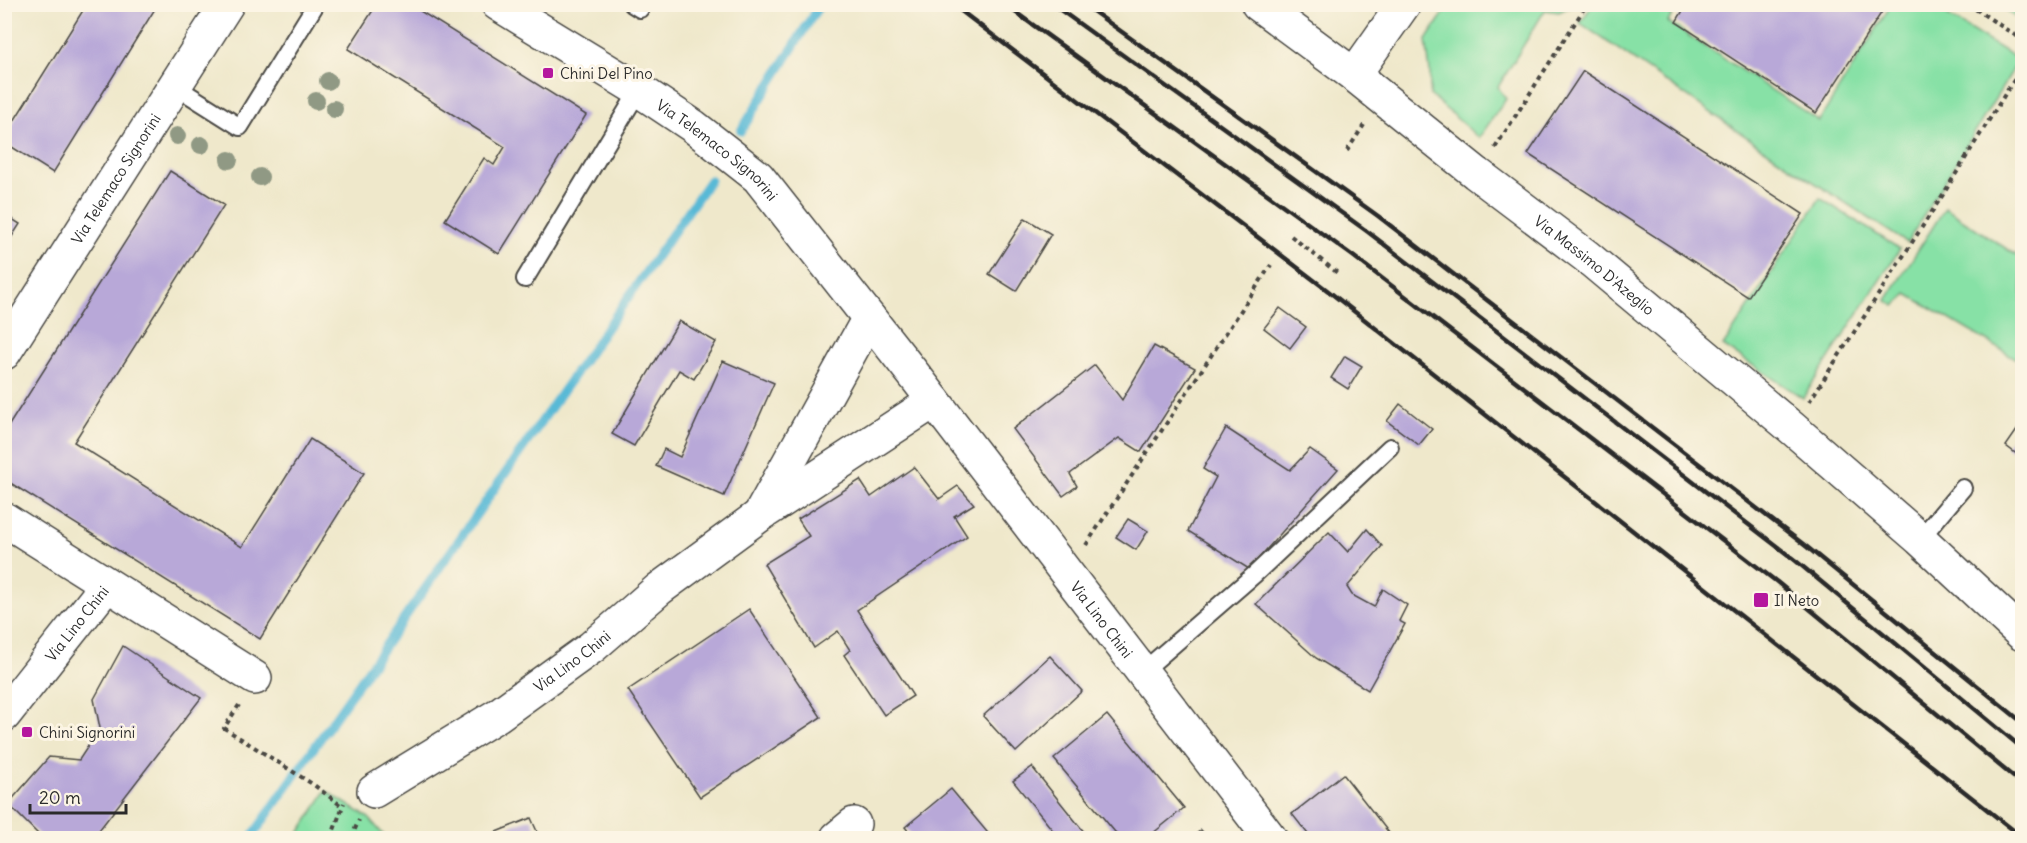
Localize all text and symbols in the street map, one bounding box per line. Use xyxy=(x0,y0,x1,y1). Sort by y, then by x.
place label: Chini Del Pino xyxy=(560,64,653,83)
marker: Chini Del Pino xyxy=(541,66,555,80)
street label: Via Telemaco Signorini xyxy=(653,95,782,204)
street label: Via Telemaco Signorini xyxy=(67,110,164,247)
street label: Via Massimo D'Azeglio xyxy=(1531,211,1659,319)
street label: Via Lino Chini xyxy=(1067,577,1137,661)
street label: Via Lino Chini xyxy=(41,582,112,665)
marker: Il Neto xyxy=(1752,591,1770,609)
place label: Il Neto xyxy=(1774,591,1819,610)
street label: Via Lino Chini xyxy=(530,626,614,696)
place label: Chini Signorini xyxy=(39,723,135,742)
marker: Chini Signorini xyxy=(20,725,34,739)
scale bar xyxy=(30,777,126,815)
text: 20 m xyxy=(39,786,81,809)

